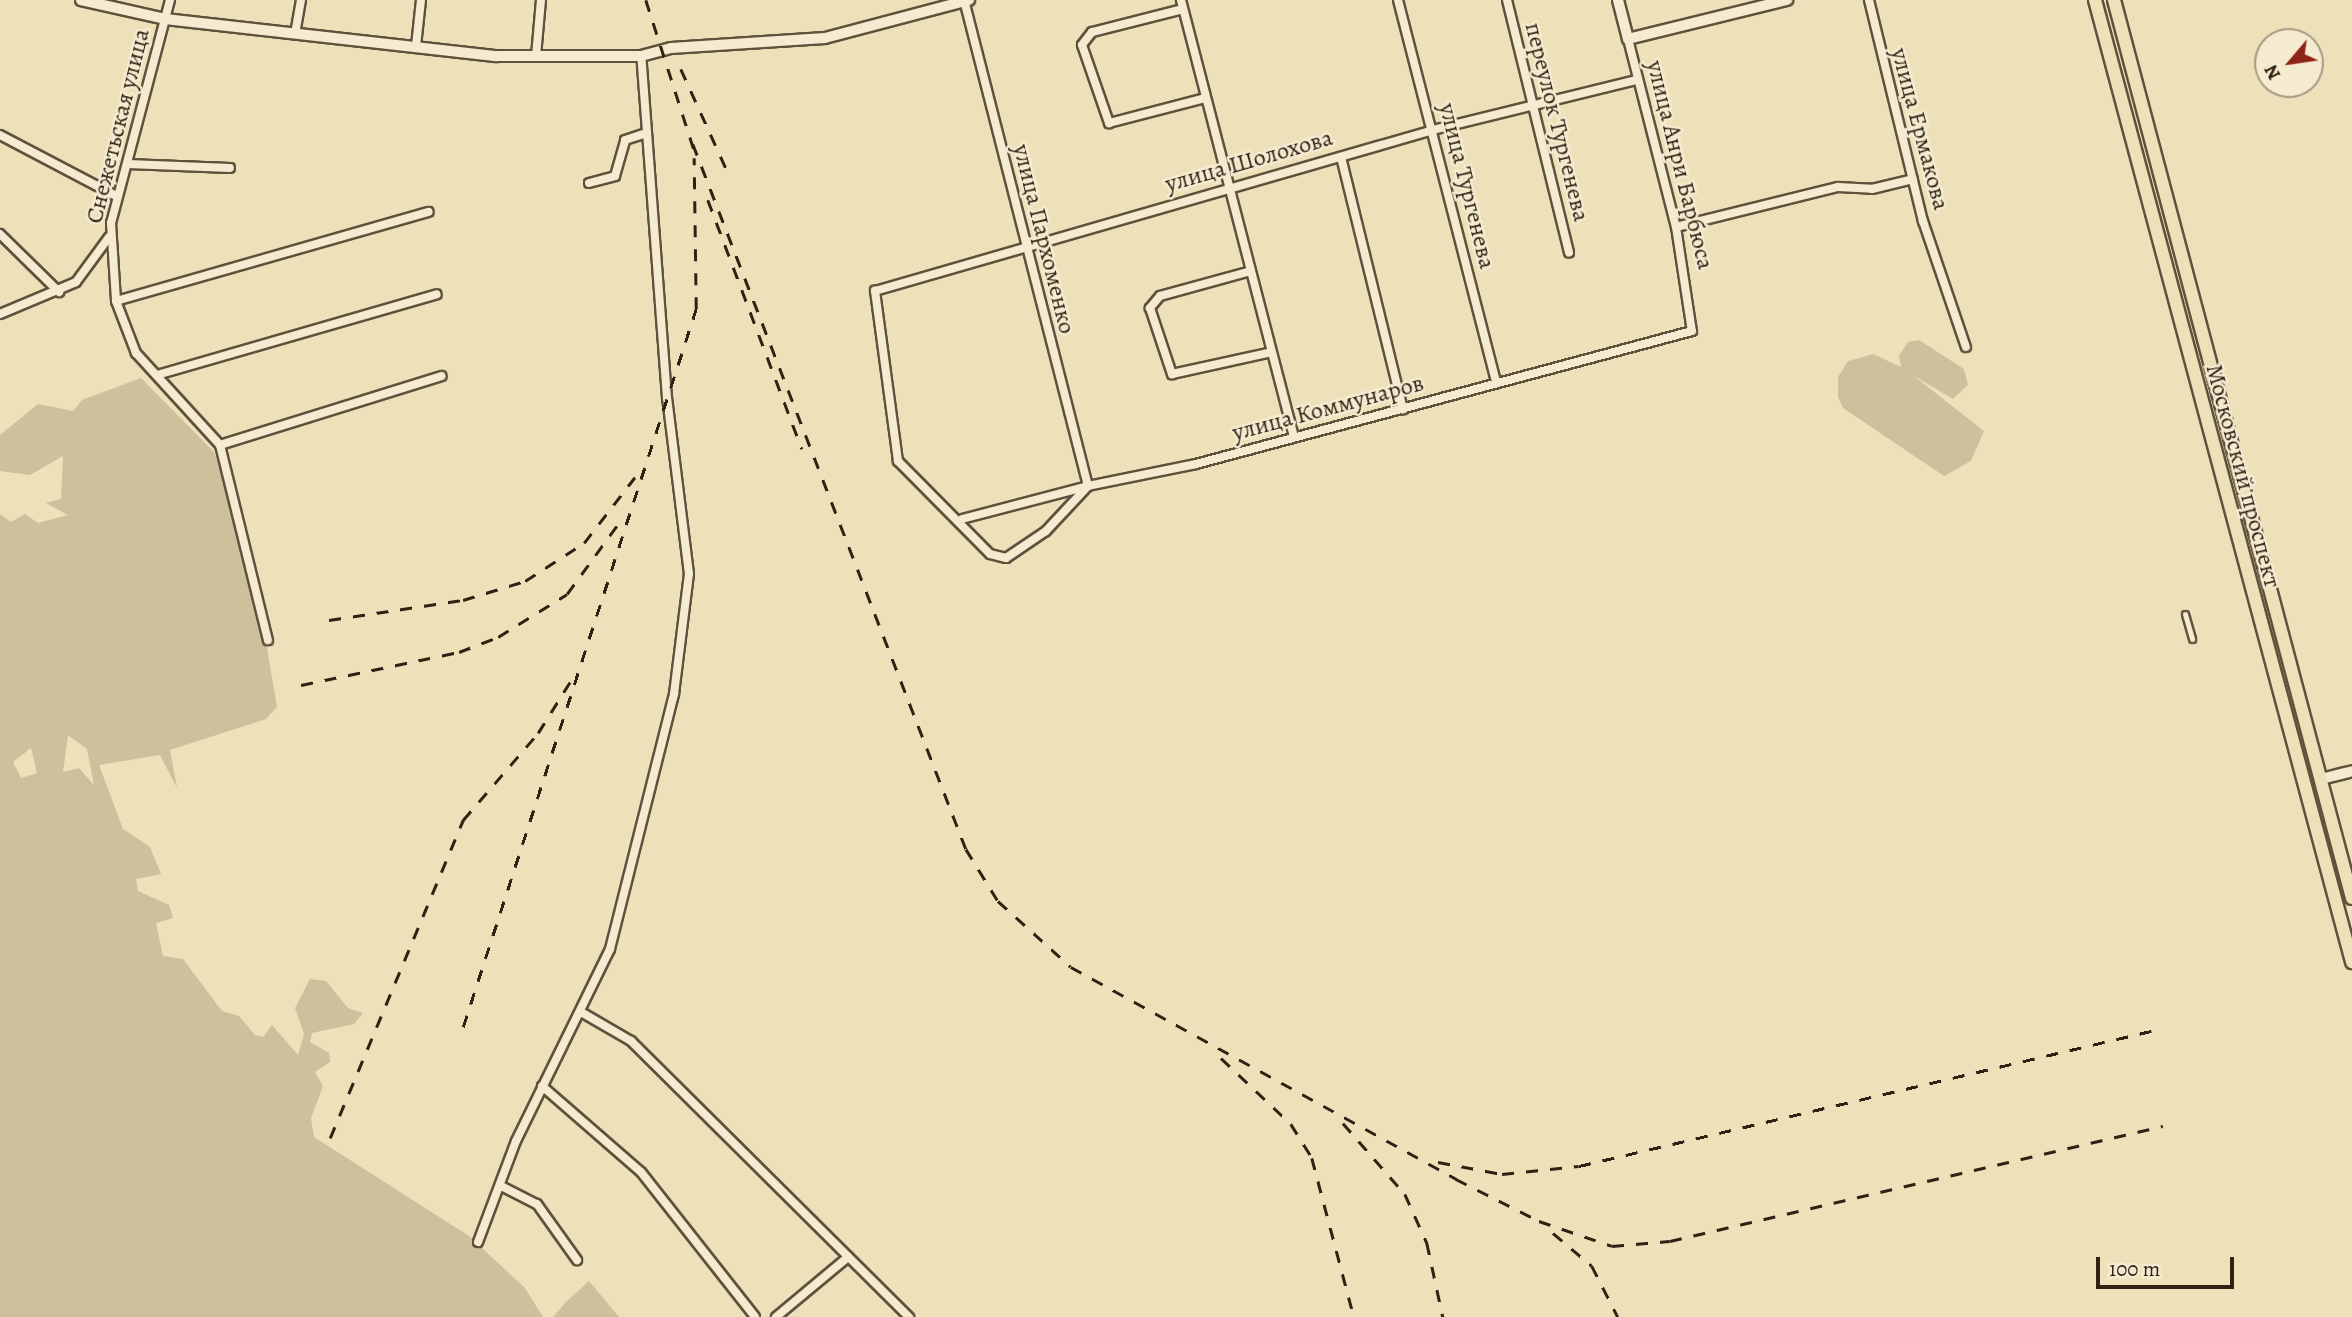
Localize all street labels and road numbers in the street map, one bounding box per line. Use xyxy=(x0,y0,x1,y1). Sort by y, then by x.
street label: переулок Тургенева xyxy=(1518,20,1596,224)
street label: Снежетьская улица xyxy=(80,26,156,226)
street label: улица Ермакова xyxy=(1885,45,1955,213)
street label: улица Анри Барбюса xyxy=(1640,58,1720,272)
street label: улица Тургенева xyxy=(1432,100,1502,272)
street label: улица Шолохова xyxy=(1162,123,1336,199)
street label: улица Пархоменко xyxy=(1007,141,1081,337)
street label: Московский проспект xyxy=(2199,361,2287,591)
street label: улица Коммунаров xyxy=(1229,369,1427,447)

